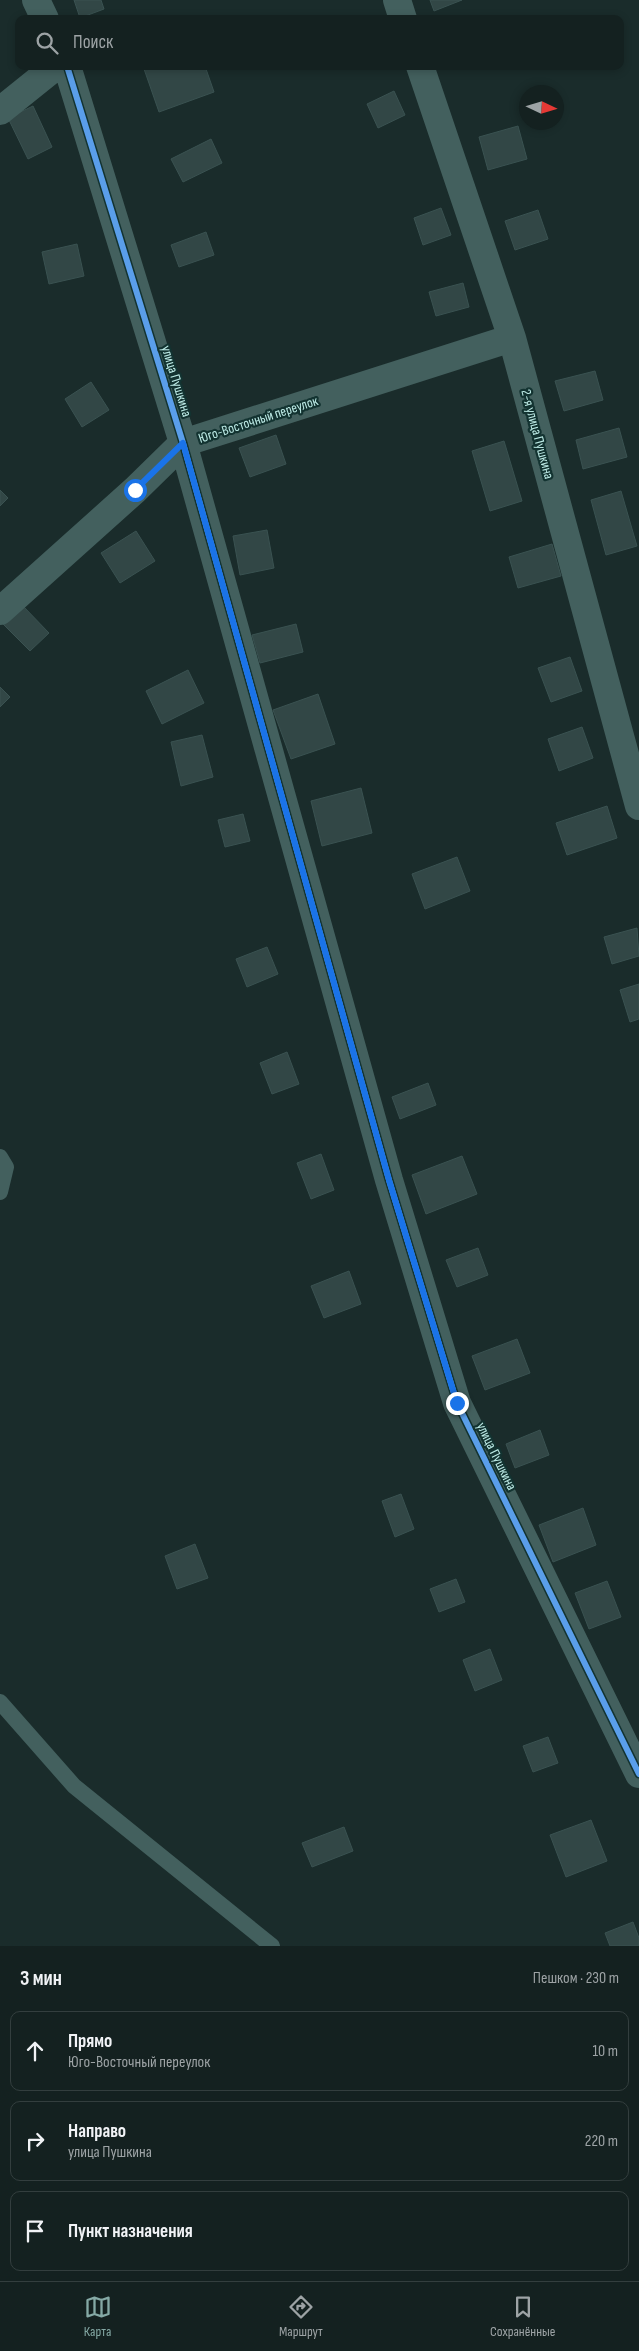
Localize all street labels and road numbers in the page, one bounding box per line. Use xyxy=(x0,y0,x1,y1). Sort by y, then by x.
street label: улица Пушкина xyxy=(158,344,195,419)
street label: 2-я улица Пушкина xyxy=(517,387,558,481)
street label: Юго-Восточный переулок xyxy=(196,392,321,447)
street label: улица Пушкина xyxy=(473,1419,520,1493)

